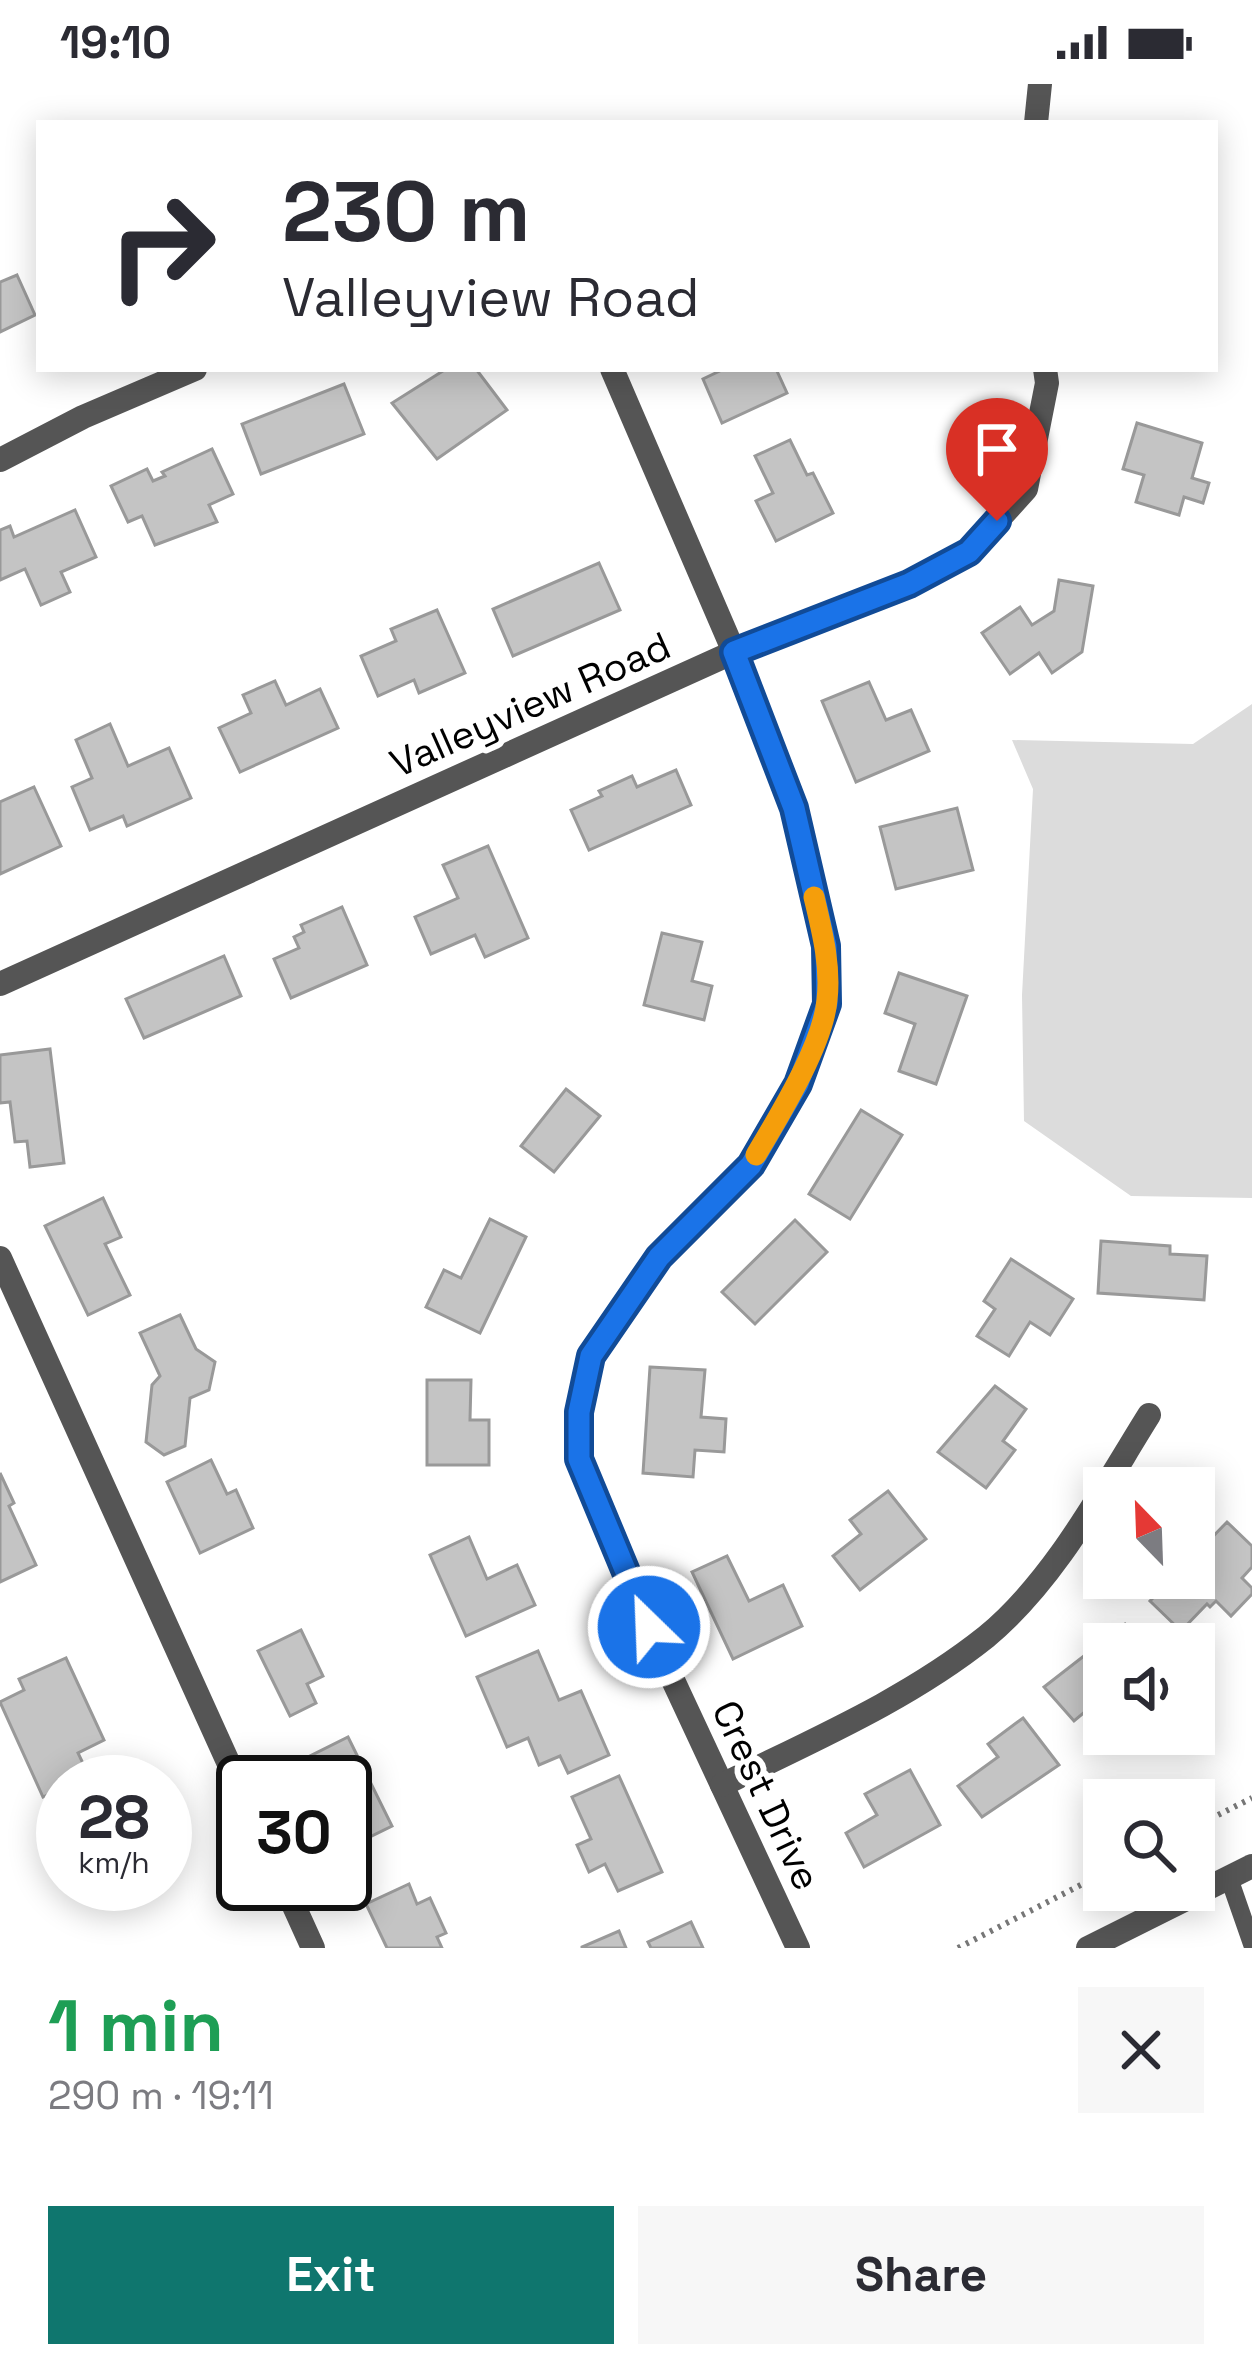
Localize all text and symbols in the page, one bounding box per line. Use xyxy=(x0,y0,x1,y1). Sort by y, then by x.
text: 19:10 xyxy=(60,14,171,71)
text: 230 m xyxy=(282,158,530,266)
icon: right xyxy=(84,168,240,324)
text: Valleyview Road xyxy=(282,263,699,332)
pin xyxy=(946,398,1048,521)
icon: arrive xyxy=(964,416,1030,482)
street label: Valleyview Road xyxy=(383,621,678,788)
north arrow xyxy=(1083,1467,1215,1599)
map controls xyxy=(1083,1467,1215,1911)
position arrow xyxy=(586,1564,712,1690)
button: sound xyxy=(1083,1623,1215,1755)
street label: Crest Drive xyxy=(701,1693,832,1898)
speed limit sign: 30 xyxy=(216,1755,372,1911)
text: 28 xyxy=(78,1779,150,1856)
button: search xyxy=(1083,1779,1215,1911)
text: km/h xyxy=(78,1843,150,1882)
text: 1 min xyxy=(48,1980,224,2072)
button: close xyxy=(1078,1987,1204,2113)
text: 290 m · 19:11 xyxy=(48,2071,274,2120)
button: Exit xyxy=(48,2206,614,2344)
button: Share xyxy=(638,2206,1204,2344)

